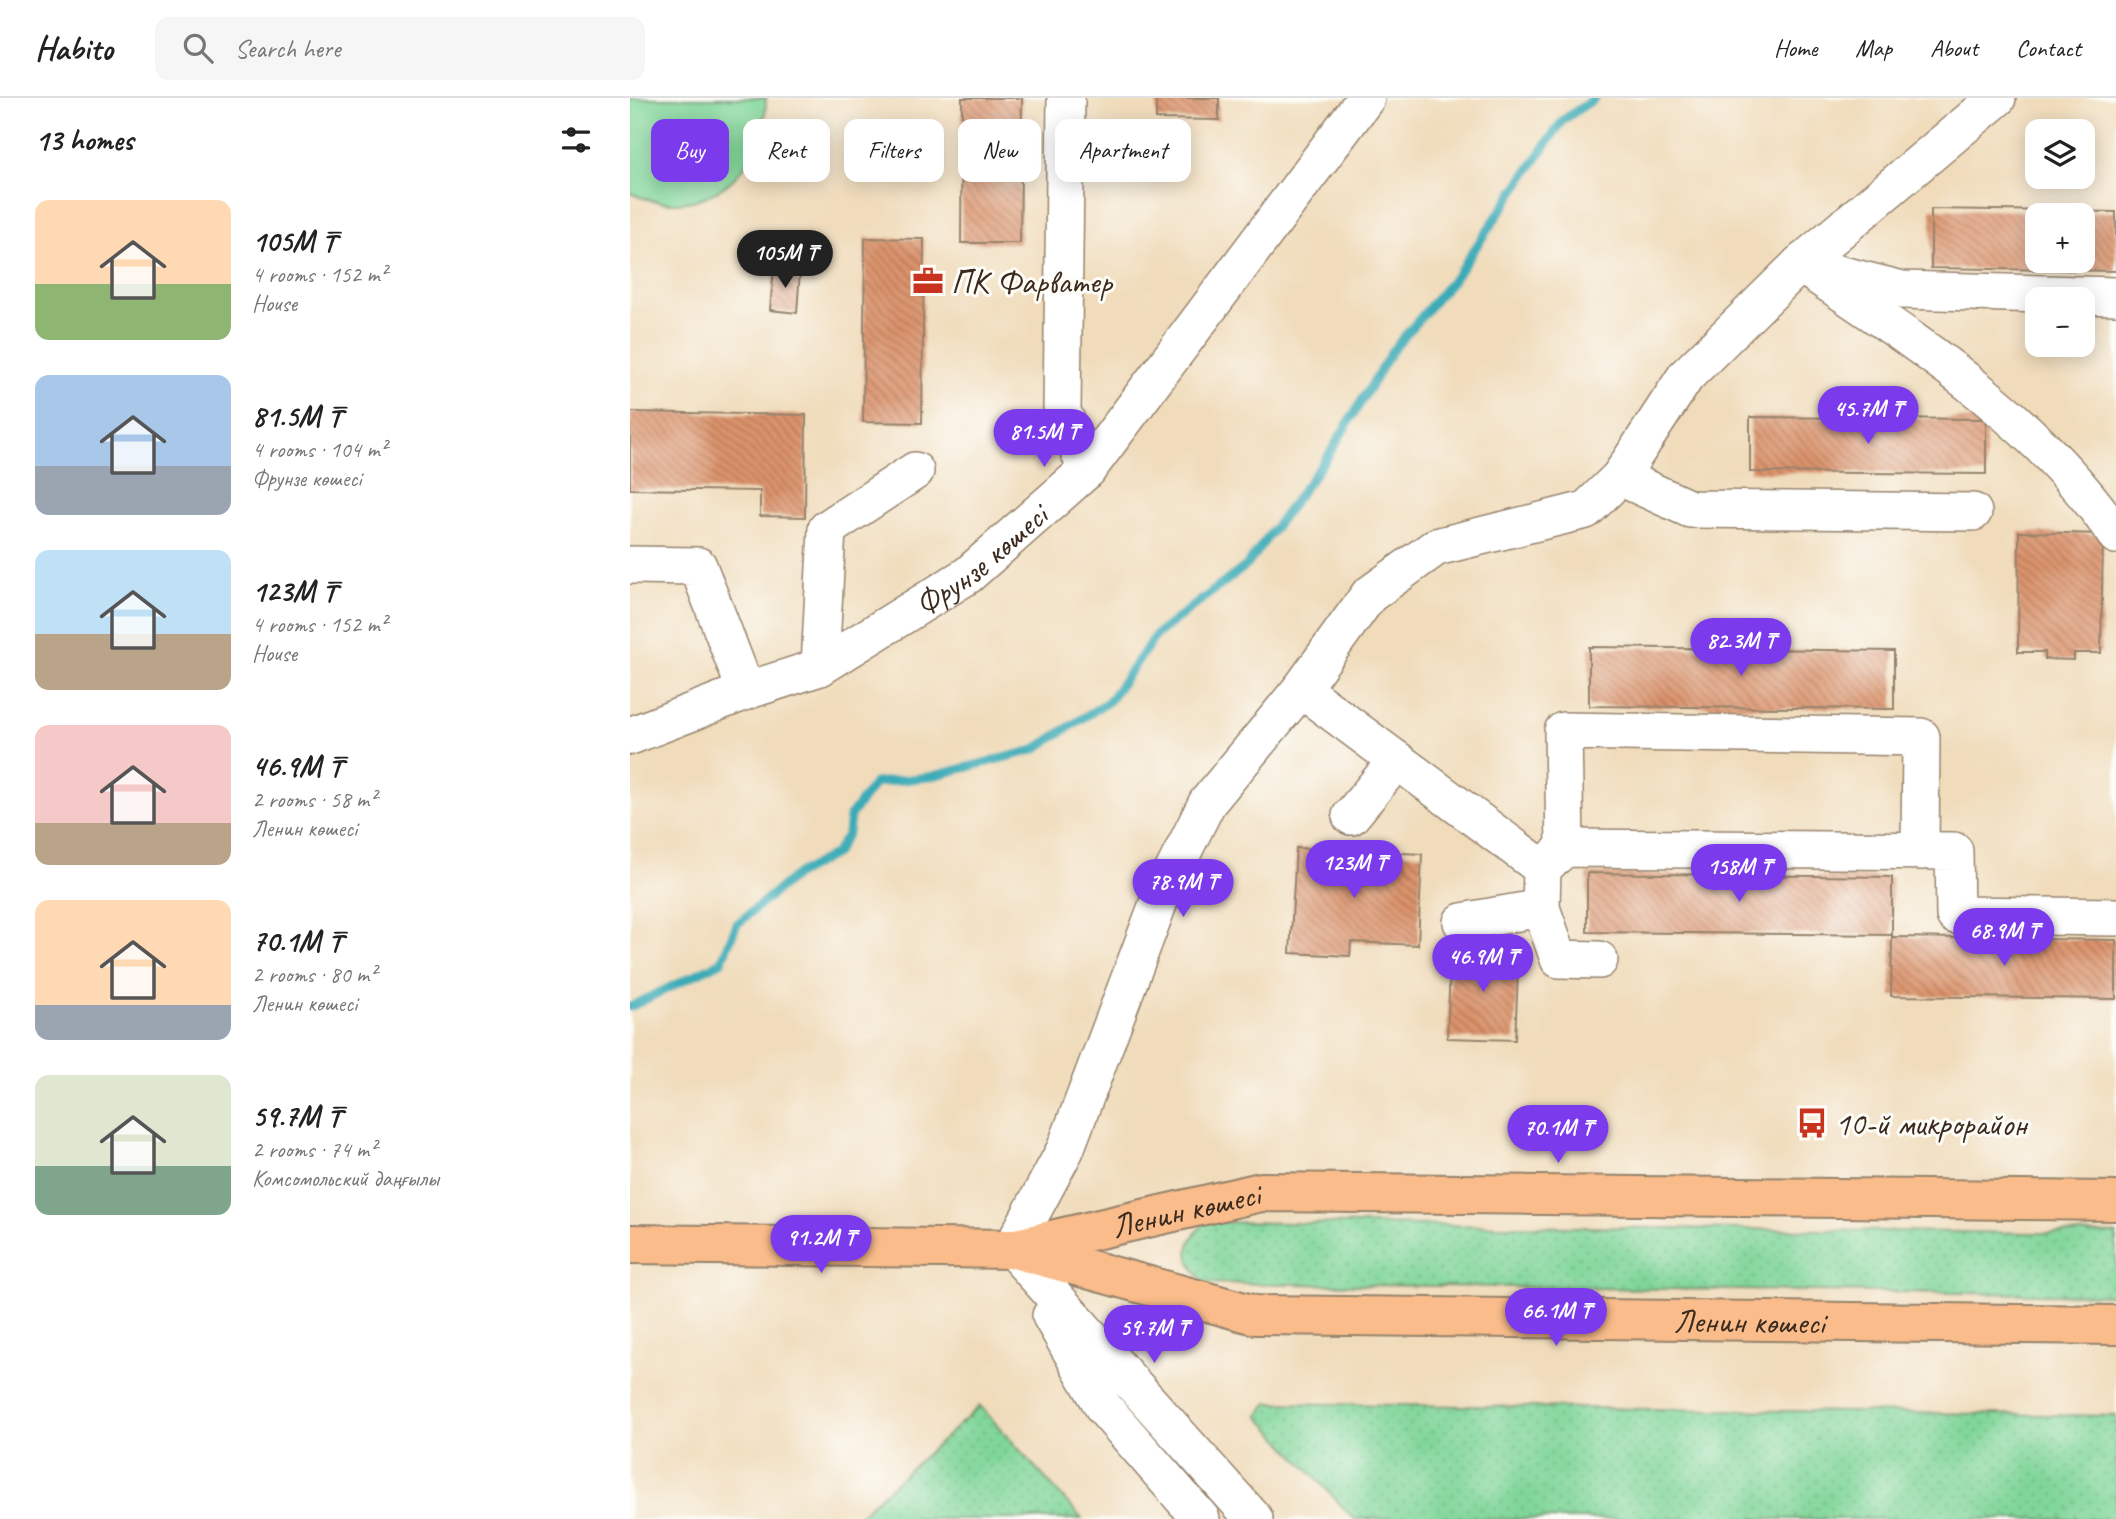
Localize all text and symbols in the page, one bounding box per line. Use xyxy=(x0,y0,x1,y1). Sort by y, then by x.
search box xyxy=(155,17,645,80)
text: Habito xyxy=(35,27,113,69)
icon: search xyxy=(179,29,217,67)
text: Search here xyxy=(235,32,341,65)
text: Home xyxy=(1774,33,1817,63)
text: Map xyxy=(1855,33,1892,63)
text: About xyxy=(1930,33,1978,63)
text: Contact xyxy=(2016,33,2081,63)
chip: Buy xyxy=(651,119,729,182)
chip: Rent xyxy=(743,119,830,182)
chip: Filters xyxy=(844,119,944,182)
chip: New xyxy=(958,119,1041,182)
chip: Apartment xyxy=(1055,119,1191,182)
map controls xyxy=(2025,119,2095,357)
button: layers xyxy=(2025,119,2095,189)
text: 13 homes xyxy=(35,121,133,159)
icon: filters xyxy=(557,121,595,159)
button: + xyxy=(2025,203,2095,273)
text: 105M ₸ xyxy=(252,222,336,260)
icon: home xyxy=(91,228,175,312)
pin: 105M ₸ xyxy=(728,230,842,290)
text: 105M ₸ xyxy=(753,238,817,267)
text: 4 rooms · 152 m² xyxy=(252,260,387,289)
place label: ПК Фарватер xyxy=(951,261,1114,303)
office icon: ПК Фарватер xyxy=(911,264,945,298)
button: − xyxy=(2025,287,2095,357)
text: House xyxy=(252,289,297,318)
pin: 45.7M ₸ xyxy=(1803,386,1933,446)
text: 45.7M ₸ xyxy=(1834,394,1902,423)
text: 81.5M ₸ xyxy=(252,397,342,435)
icon: home xyxy=(91,403,175,487)
pin: 81.5M ₸ xyxy=(979,410,1109,469)
text: 81.5M ₸ xyxy=(1010,417,1078,446)
text: 4 rooms · 104 m² xyxy=(252,435,387,464)
text: Фрунзе көшесі xyxy=(252,464,362,493)
street label: Фрунзе көшесі xyxy=(907,493,1059,625)
text: 123M ₸ xyxy=(252,572,336,610)
icon: home xyxy=(91,578,175,662)
text: 4 rooms · 152 m² xyxy=(252,610,387,639)
pin: 82.3M ₸ xyxy=(1676,618,1806,678)
text: 82.3M ₸ xyxy=(1706,626,1776,655)
text: House xyxy=(252,639,297,668)
text: 46.9M ₸ xyxy=(252,747,342,785)
icon: home xyxy=(91,753,175,837)
text: 2 rooms · 58 m² xyxy=(252,785,376,814)
text: Ленин көшесі xyxy=(252,814,357,843)
pin: 123M ₸ xyxy=(1297,840,1411,900)
pin: 158M ₸ xyxy=(1682,844,1796,904)
text: 123M ₸ xyxy=(1322,848,1386,877)
text: 158M ₸ xyxy=(1707,852,1771,881)
pin: 78.9M ₸ xyxy=(1118,860,1248,919)
text: 78.9M ₸ xyxy=(1149,867,1217,896)
pin: 68.9M ₸ xyxy=(1939,908,2069,968)
text: 68.9M ₸ xyxy=(1969,916,2039,945)
text: 70.1M ₸ xyxy=(252,922,342,960)
icon: home xyxy=(91,928,175,1012)
pin: 46.9M ₸ xyxy=(1418,934,1548,994)
text: 46.9M ₸ xyxy=(1448,942,1518,971)
text: 2 rooms · 80 m² xyxy=(252,960,376,989)
text: Ленин көшесі xyxy=(252,989,357,1018)
text: 59.7M ₸ xyxy=(252,1097,341,1135)
icon: home xyxy=(91,1103,175,1187)
place label: 10-й микрорайон xyxy=(1835,1103,2029,1145)
pin: 70.1M ₸ xyxy=(1493,1105,1623,1165)
bus stop icon: 10-й микрорайон xyxy=(1795,1106,1829,1140)
text: 70.1M ₸ xyxy=(1523,1113,1593,1142)
text: 2 rooms · 74 m² xyxy=(252,1135,376,1164)
text: Комсомольский даңғылы xyxy=(252,1164,439,1193)
street label: Ленин көшесі xyxy=(1107,1172,1268,1248)
pin: 91.2M ₸ xyxy=(756,1216,886,1275)
text: 91.2M ₸ xyxy=(787,1223,855,1252)
pin: 66.1M ₸ xyxy=(1491,1288,1621,1348)
text: 66.1M ₸ xyxy=(1521,1296,1591,1325)
street label: Ленин көшесі xyxy=(1673,1300,1829,1344)
pin: 59.7M ₸ xyxy=(1089,1306,1219,1365)
text: 59.7M ₸ xyxy=(1120,1313,1188,1342)

